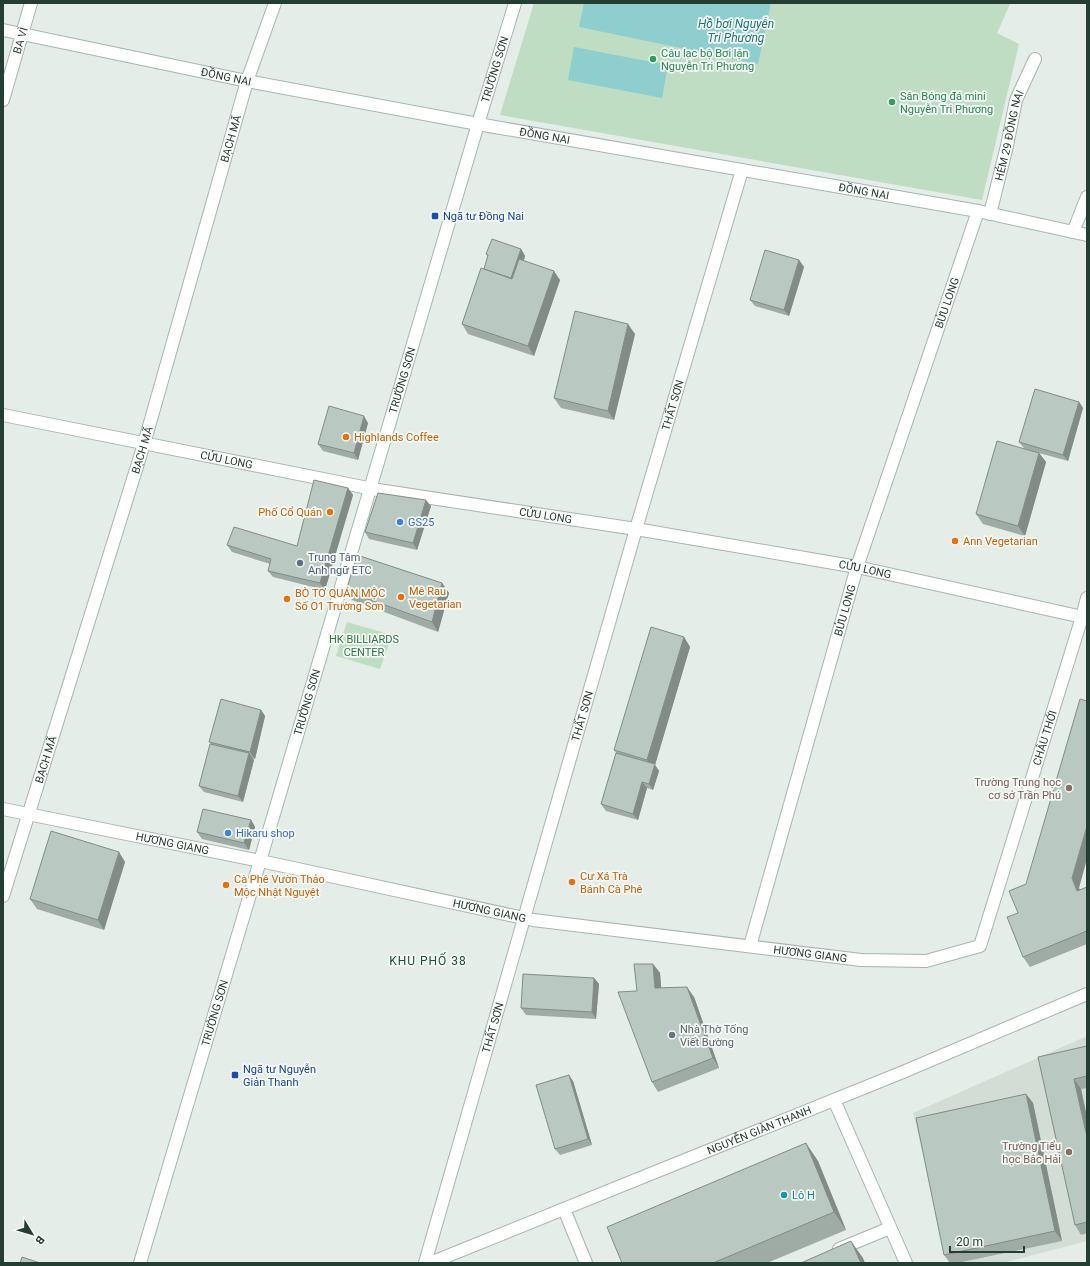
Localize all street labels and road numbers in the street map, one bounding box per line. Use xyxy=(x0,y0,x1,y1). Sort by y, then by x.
street label: BA VÌ xyxy=(11,26,31,55)
street label: TRƯỜNG SƠN xyxy=(479,35,511,104)
street label: ĐỒNG NAI xyxy=(200,66,252,89)
street label: HẺM 29 ĐỒNG NAI xyxy=(993,88,1027,182)
street label: BẠCH MÃ xyxy=(218,113,244,164)
street label: ĐỒNG NAI xyxy=(518,125,571,147)
street label: ĐỒNG NAI xyxy=(838,181,890,202)
street label: BỬU LONG xyxy=(933,276,962,330)
street label: TRƯỜNG SƠN xyxy=(387,346,419,415)
street label: THẤT SƠN xyxy=(659,378,687,432)
street label: BẠCH MÃ xyxy=(129,424,156,475)
street label: CỬU LONG xyxy=(199,449,254,472)
street label: CỬU LONG xyxy=(518,505,573,526)
street label: CỬU LONG xyxy=(838,558,892,581)
street label: BỬU LONG xyxy=(832,583,859,637)
street label: TRƯỜNG SƠN xyxy=(291,668,323,737)
street label: THẤT SƠN xyxy=(569,689,596,743)
street label: CHÂU THỚI xyxy=(1030,709,1060,767)
street label: BẠCH MÃ xyxy=(33,734,60,785)
street label: HƯƠNG GIANG xyxy=(135,830,210,858)
street label: HƯƠNG GIANG xyxy=(452,897,527,925)
street label: HƯƠNG GIANG xyxy=(773,943,848,965)
street label: TRƯỜNG SƠN xyxy=(199,978,231,1048)
street label: THẤT SƠN xyxy=(480,1001,507,1054)
street label: NGUYỄN GIÀN THANH xyxy=(705,1104,814,1157)

